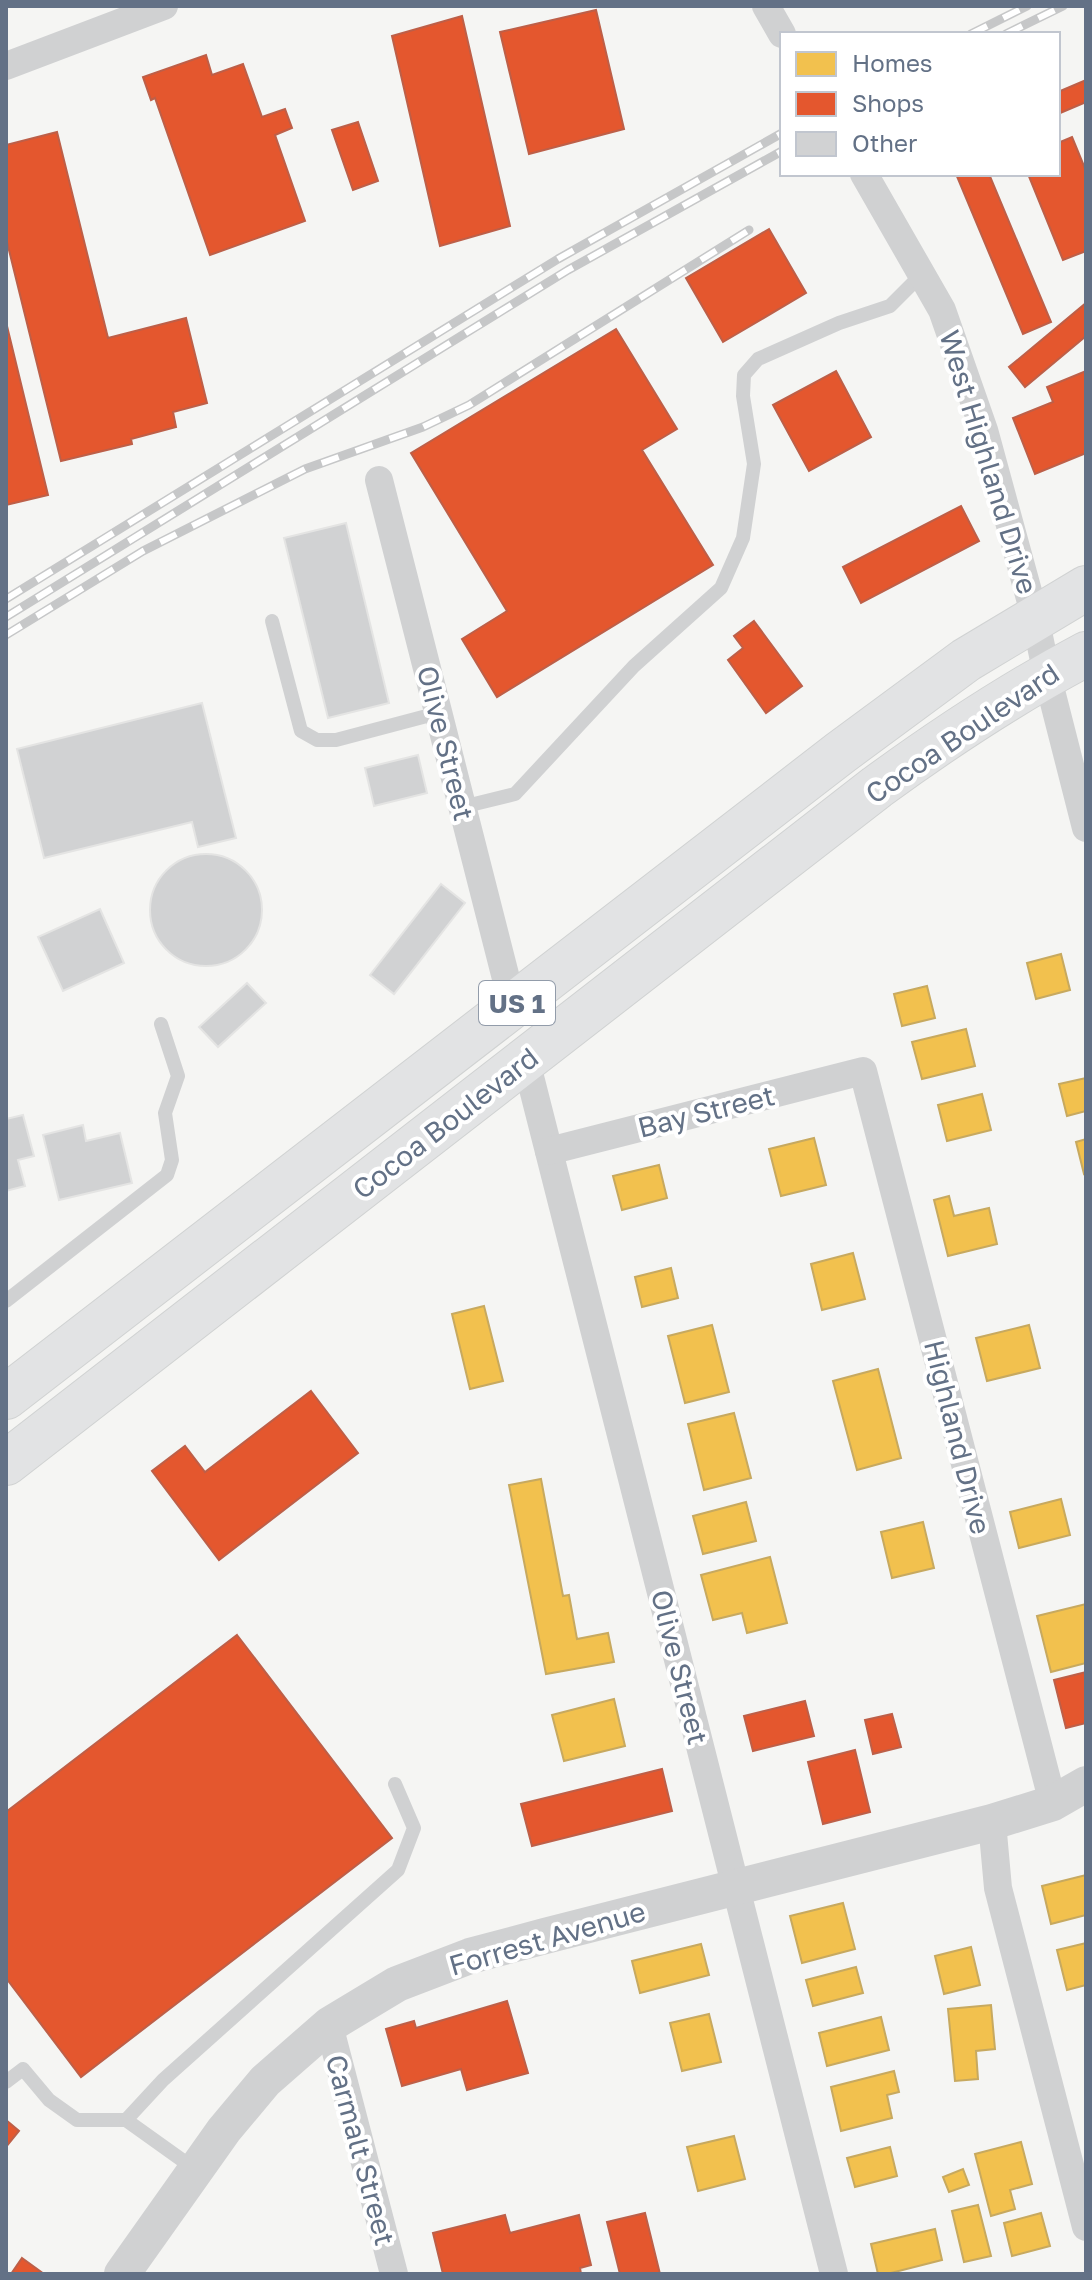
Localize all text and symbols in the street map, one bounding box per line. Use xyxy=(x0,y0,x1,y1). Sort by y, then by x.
legend xyxy=(780,32,1060,176)
text: Homes xyxy=(852,48,933,77)
text: Shops xyxy=(852,88,924,117)
text: Other xyxy=(852,128,917,157)
street label: West Highland Drive xyxy=(933,326,1045,598)
street label: Cocoa Boulevard xyxy=(859,656,1065,810)
street label: Olive Street xyxy=(411,662,481,824)
road number: US 1 xyxy=(479,981,555,1025)
street label: Cocoa Boulevard xyxy=(346,1040,544,1206)
street label: Bay Street xyxy=(634,1078,778,1144)
street label: Highland Drive xyxy=(918,1337,998,1537)
street label: Olive Street xyxy=(645,1586,715,1748)
street label: Forrest Avenue xyxy=(445,1894,649,1982)
street label: Carmalt Street xyxy=(320,2051,402,2249)

